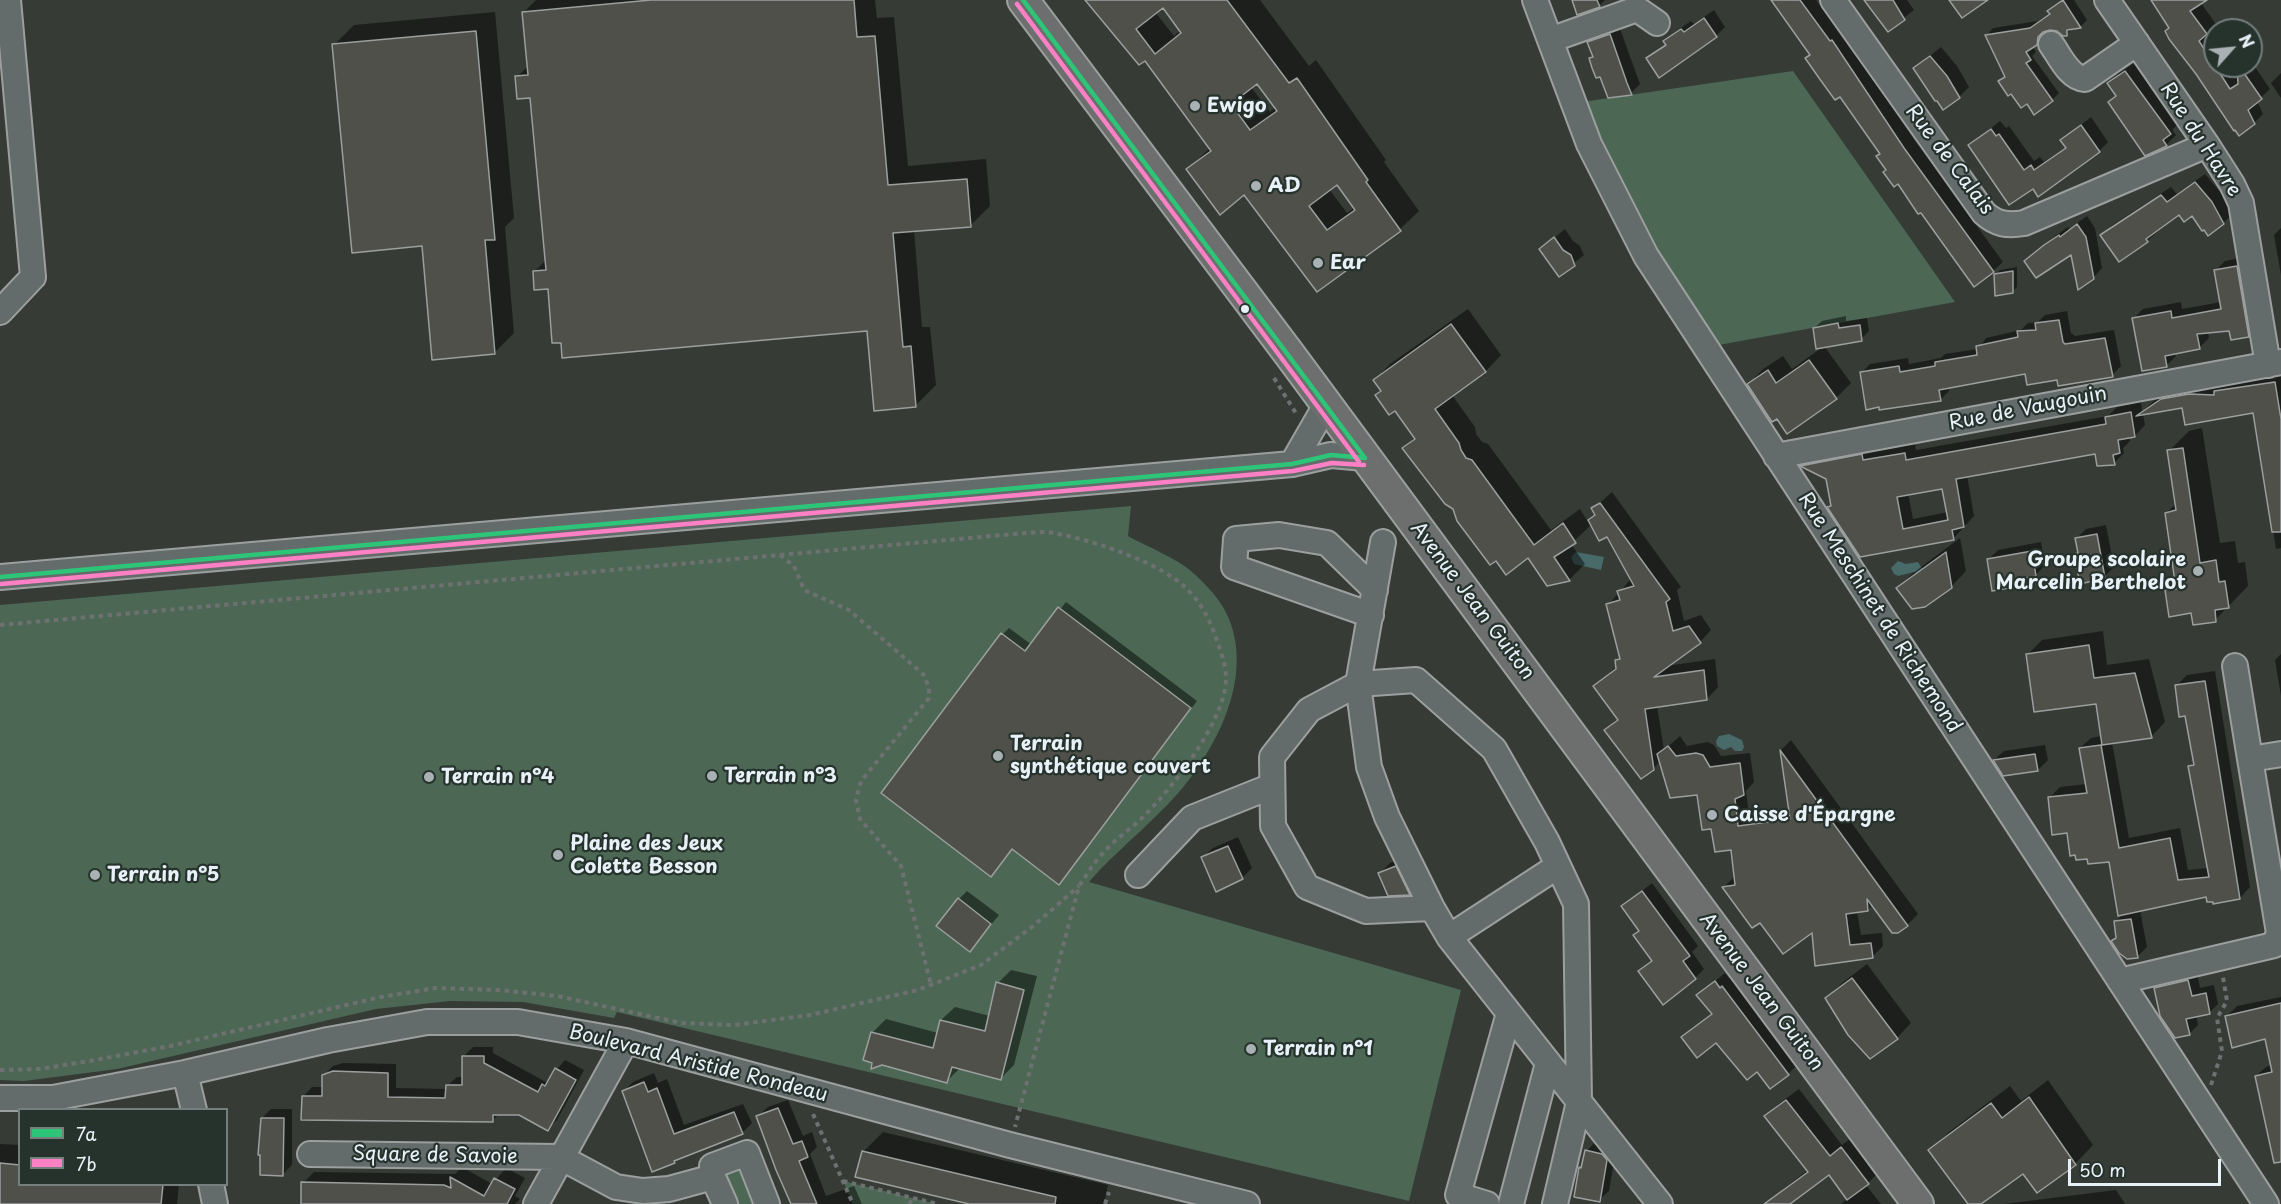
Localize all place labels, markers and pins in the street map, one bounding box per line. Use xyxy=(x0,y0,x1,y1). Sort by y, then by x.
place label: Ewigo xyxy=(1207,94,1267,118)
marker: Ewigo xyxy=(1188,99,1202,113)
place label: AD xyxy=(1268,174,1301,198)
marker: AD xyxy=(1249,179,1263,193)
place label: Ear xyxy=(1330,251,1366,275)
marker: Ear xyxy=(1311,256,1325,270)
unlabelled marker xyxy=(1239,303,1251,315)
place label: Groupe scolaire Marcelin Berthelot xyxy=(1996,548,2186,595)
marker: Groupe scolaire Marcelin Berthelot xyxy=(2191,564,2205,578)
place label: Terrain synthétique couvert xyxy=(1010,732,1211,779)
marker: Terrain synthétique couvert xyxy=(991,749,1005,763)
place label: Terrain n°3 xyxy=(724,764,837,788)
place label: Terrain n°4 xyxy=(441,765,554,789)
marker: Terrain n°3 xyxy=(705,769,719,783)
marker: Terrain n°4 xyxy=(422,770,436,784)
place label: Caisse d'Épargne xyxy=(1724,803,1896,827)
marker: Caisse d'Épargne xyxy=(1705,808,1719,822)
place label: Plaine des Jeux Colette Besson xyxy=(570,832,723,879)
marker: Plaine des Jeux Colette Besson xyxy=(551,848,565,862)
place label: Terrain n°5 xyxy=(107,863,220,887)
marker: Terrain n°5 xyxy=(88,868,102,882)
place label: Terrain n°1 xyxy=(1263,1037,1373,1061)
marker: Terrain n°1 xyxy=(1244,1042,1258,1056)

